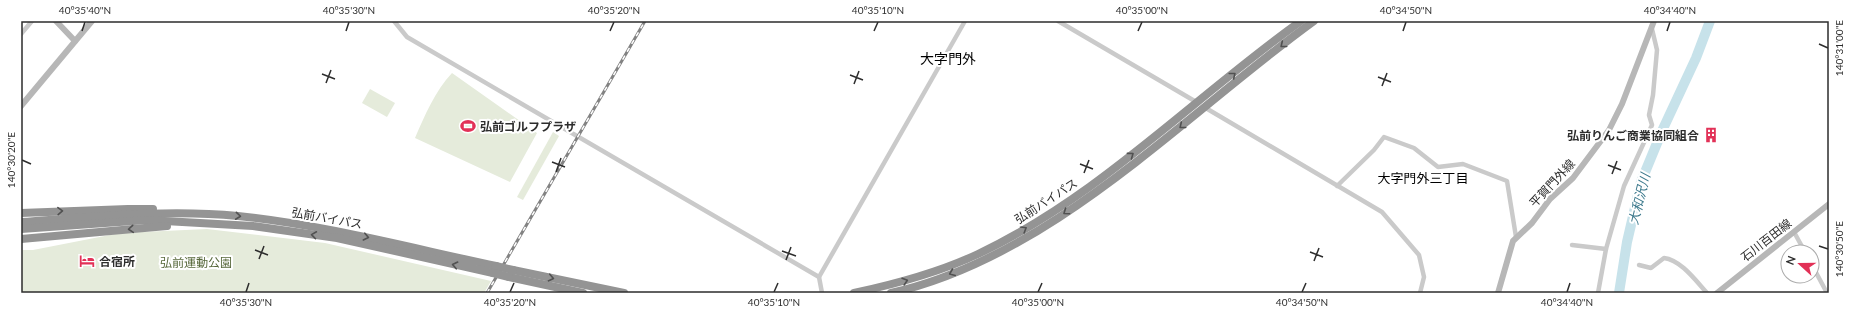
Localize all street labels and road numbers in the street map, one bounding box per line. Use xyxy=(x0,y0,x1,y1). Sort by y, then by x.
street label: 平賀門外線 xyxy=(1526,156,1578,210)
street label: 弘前バイパス xyxy=(1012,175,1080,227)
street label: 弘前バイパス xyxy=(290,204,364,232)
street label: 石川百田線 xyxy=(1738,216,1794,264)

